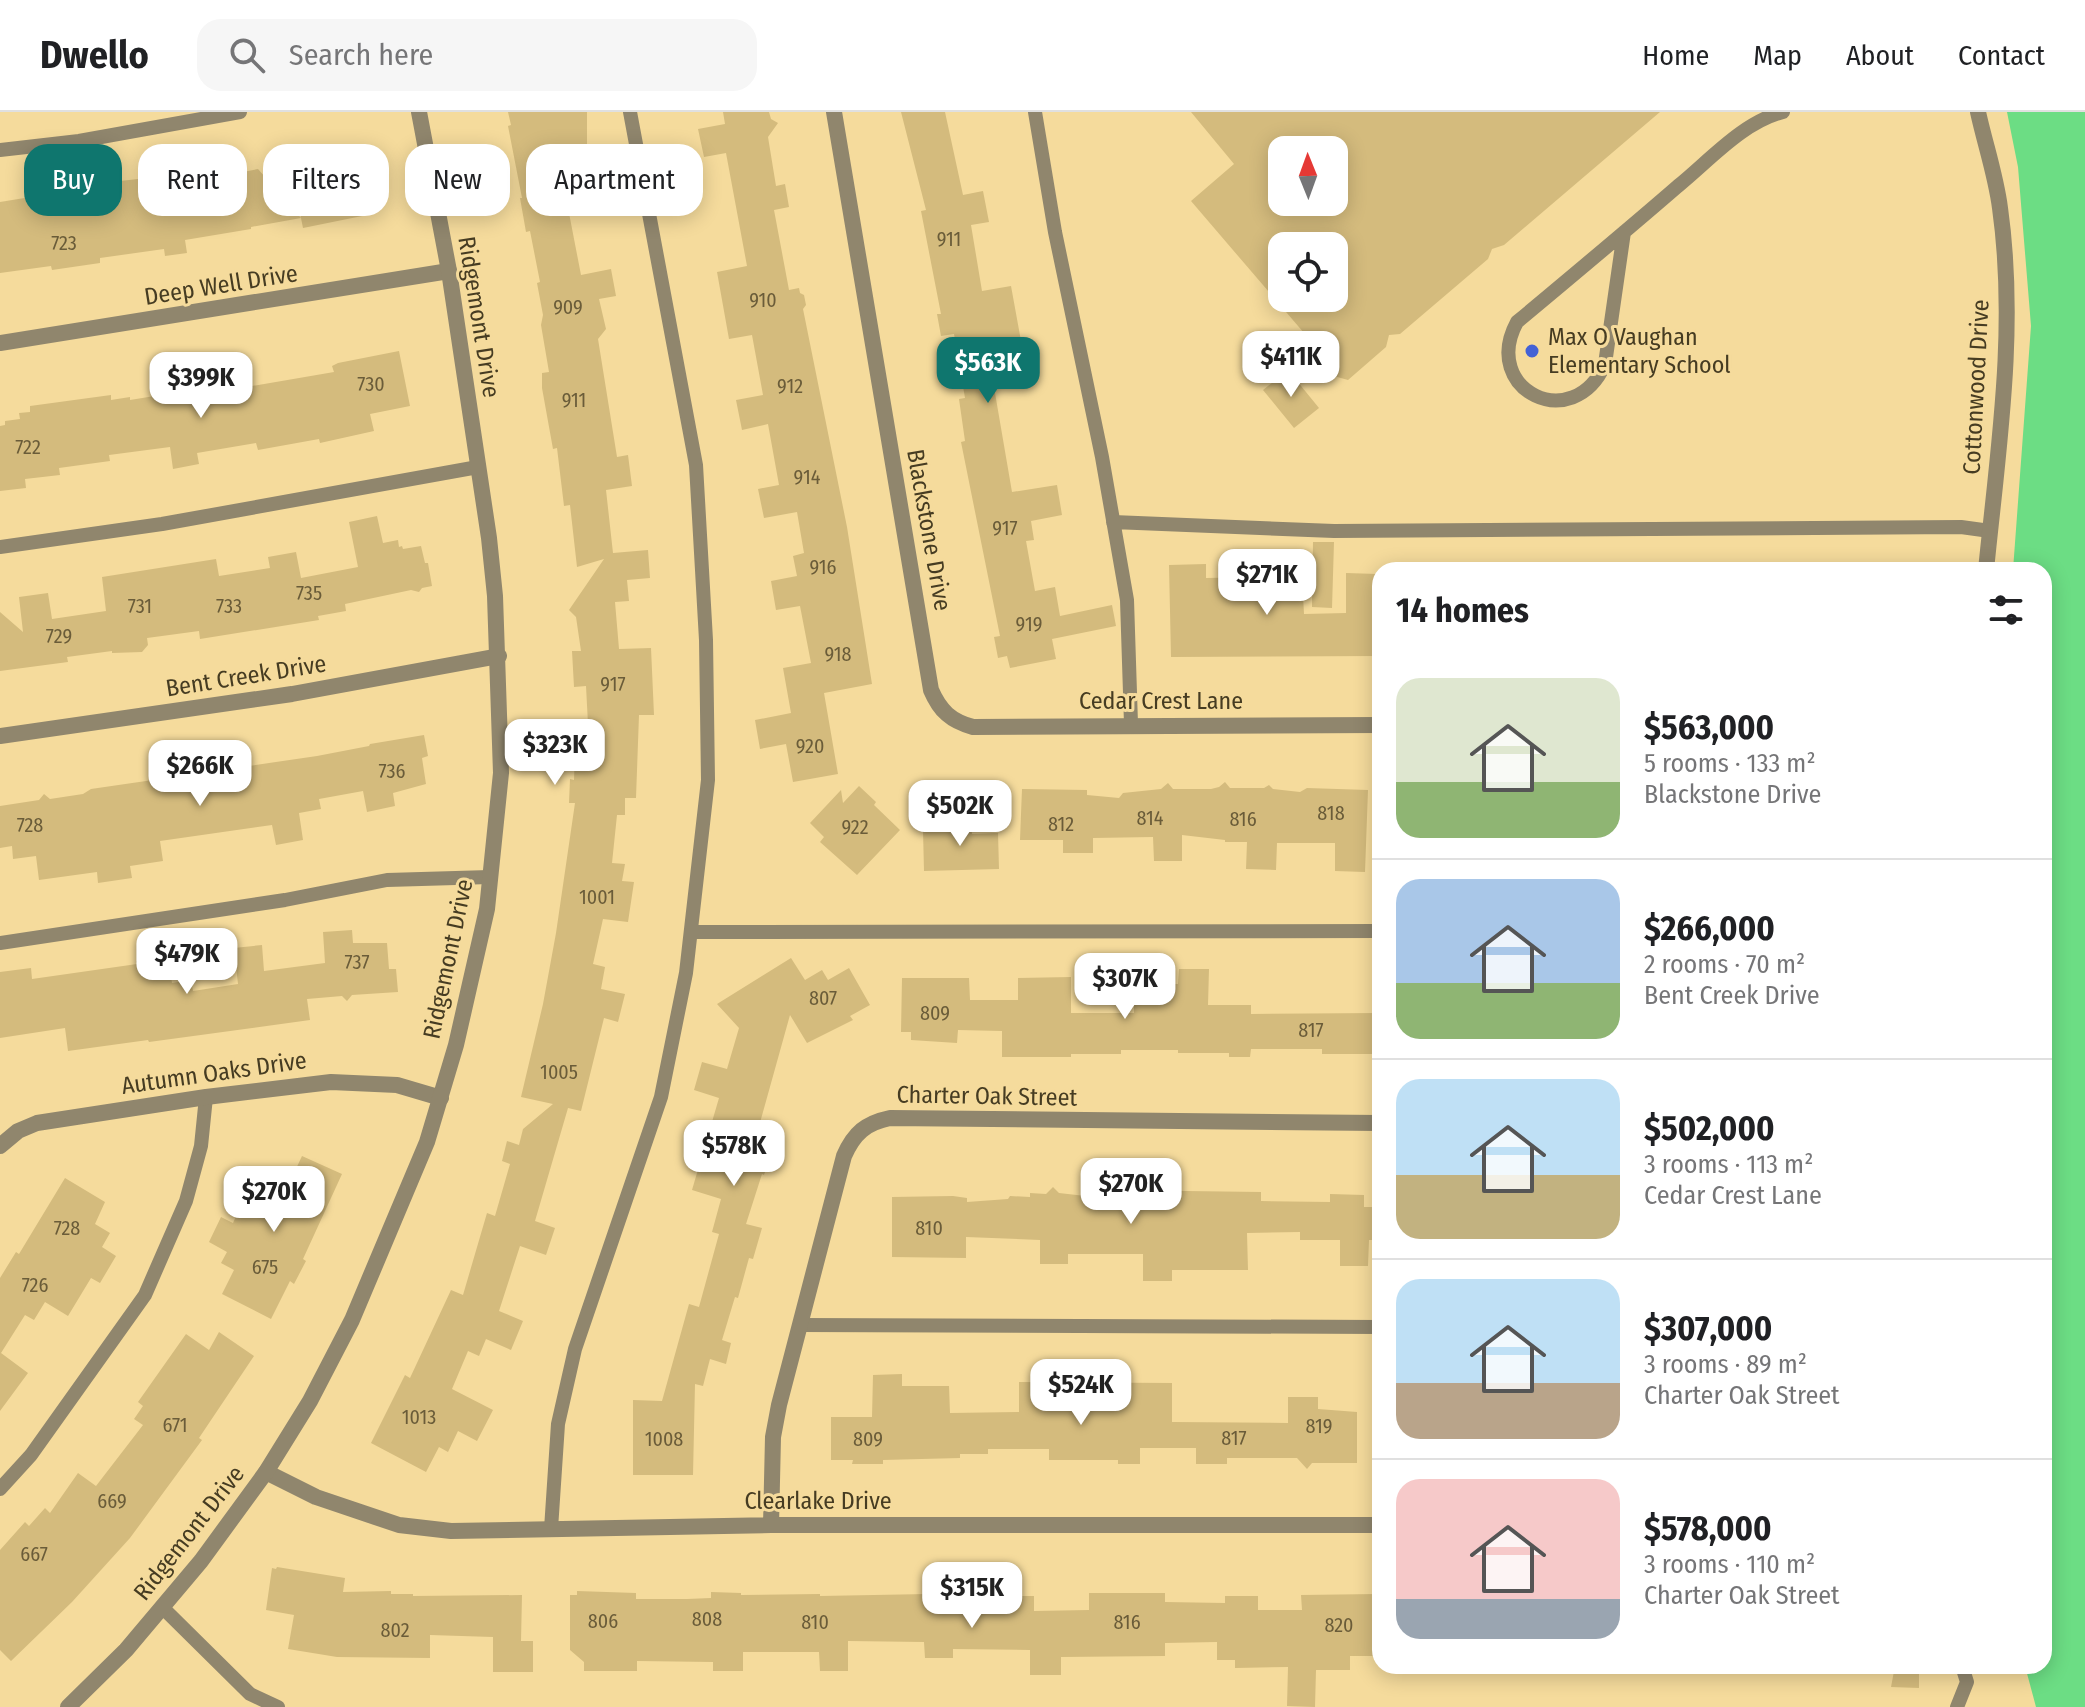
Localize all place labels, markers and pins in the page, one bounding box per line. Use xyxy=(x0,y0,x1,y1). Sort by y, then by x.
place label: Max O Vaughan Elementary School xyxy=(1548,323,1731,379)
pin: $411K xyxy=(1235,331,1347,399)
pin: $563K xyxy=(932,337,1044,405)
marker: Max O Vaughan Elementary School xyxy=(1523,342,1541,360)
pin: $399K xyxy=(145,352,257,420)
pin: $271K xyxy=(1211,549,1323,617)
pin: $323K xyxy=(499,719,611,787)
pin: $266K xyxy=(144,740,256,808)
pin: $502K xyxy=(904,780,1016,848)
pin: $479K xyxy=(131,928,243,996)
pin: $307K xyxy=(1069,953,1181,1021)
pin: $578K xyxy=(678,1120,790,1188)
pin: $270K xyxy=(1075,1158,1187,1226)
pin: $270K xyxy=(218,1166,330,1234)
pin: $524K xyxy=(1025,1359,1137,1427)
pin: $315K xyxy=(916,1562,1028,1630)

